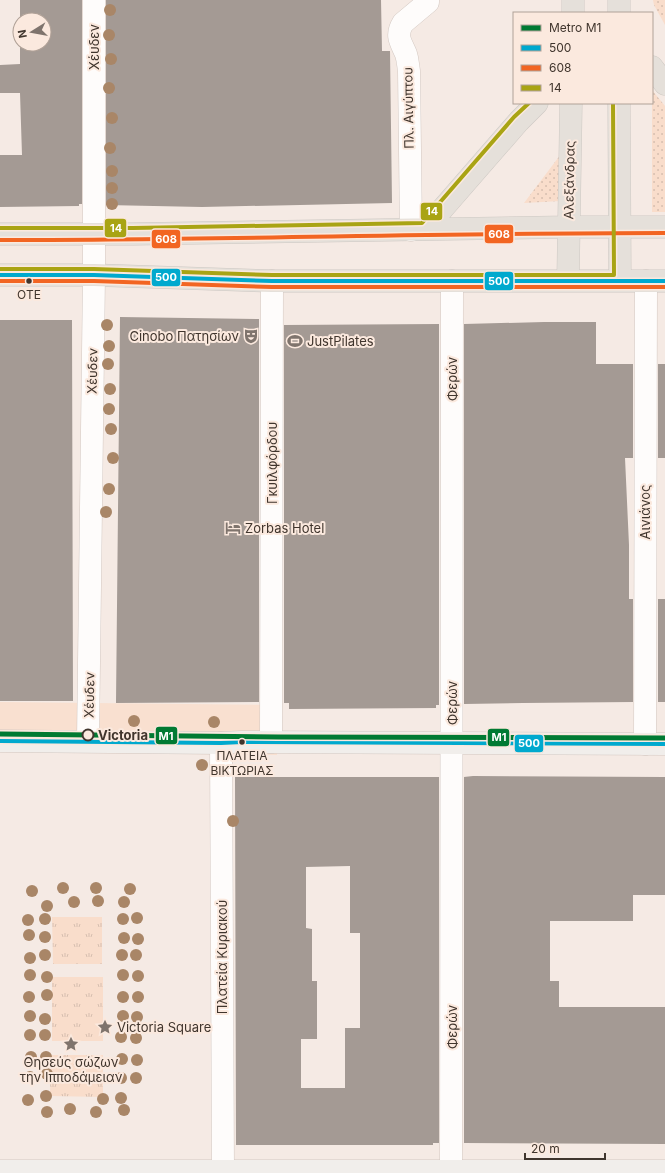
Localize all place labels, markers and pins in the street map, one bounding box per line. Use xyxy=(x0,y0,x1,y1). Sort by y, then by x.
marker: ΟΤΕ xyxy=(24,276,34,286)
place label: ΟΤΕ xyxy=(17,287,41,302)
theatre icon: Cinobo Πατησίων xyxy=(242,327,260,345)
place label: Cinobo Πατησίων xyxy=(129,328,239,344)
sports icon: JustPilates xyxy=(286,332,304,350)
place label: JustPilates xyxy=(307,333,374,349)
hotel icon: Zorbas Hotel xyxy=(224,519,242,537)
place label: Zorbas Hotel xyxy=(245,520,324,536)
place label: Victoria xyxy=(98,727,148,743)
marker: Victoria xyxy=(81,728,95,742)
marker: ΠΛΑΤΕΙΑ ΒΙΚΤΩΡΙΑΣ xyxy=(237,737,247,747)
place label: ΠΛΑΤΕΙΑ ΒΙΚΤΩΡΙΑΣ xyxy=(210,748,274,778)
place icon: Victoria Square xyxy=(96,1018,114,1036)
place label: Victoria Square xyxy=(117,1019,211,1035)
place icon: Θησεύς σώζων την Ιπποδάμειαν xyxy=(62,1035,80,1053)
place label: Θησεύς σώζων την Ιπποδάμειαν xyxy=(20,1054,123,1085)

